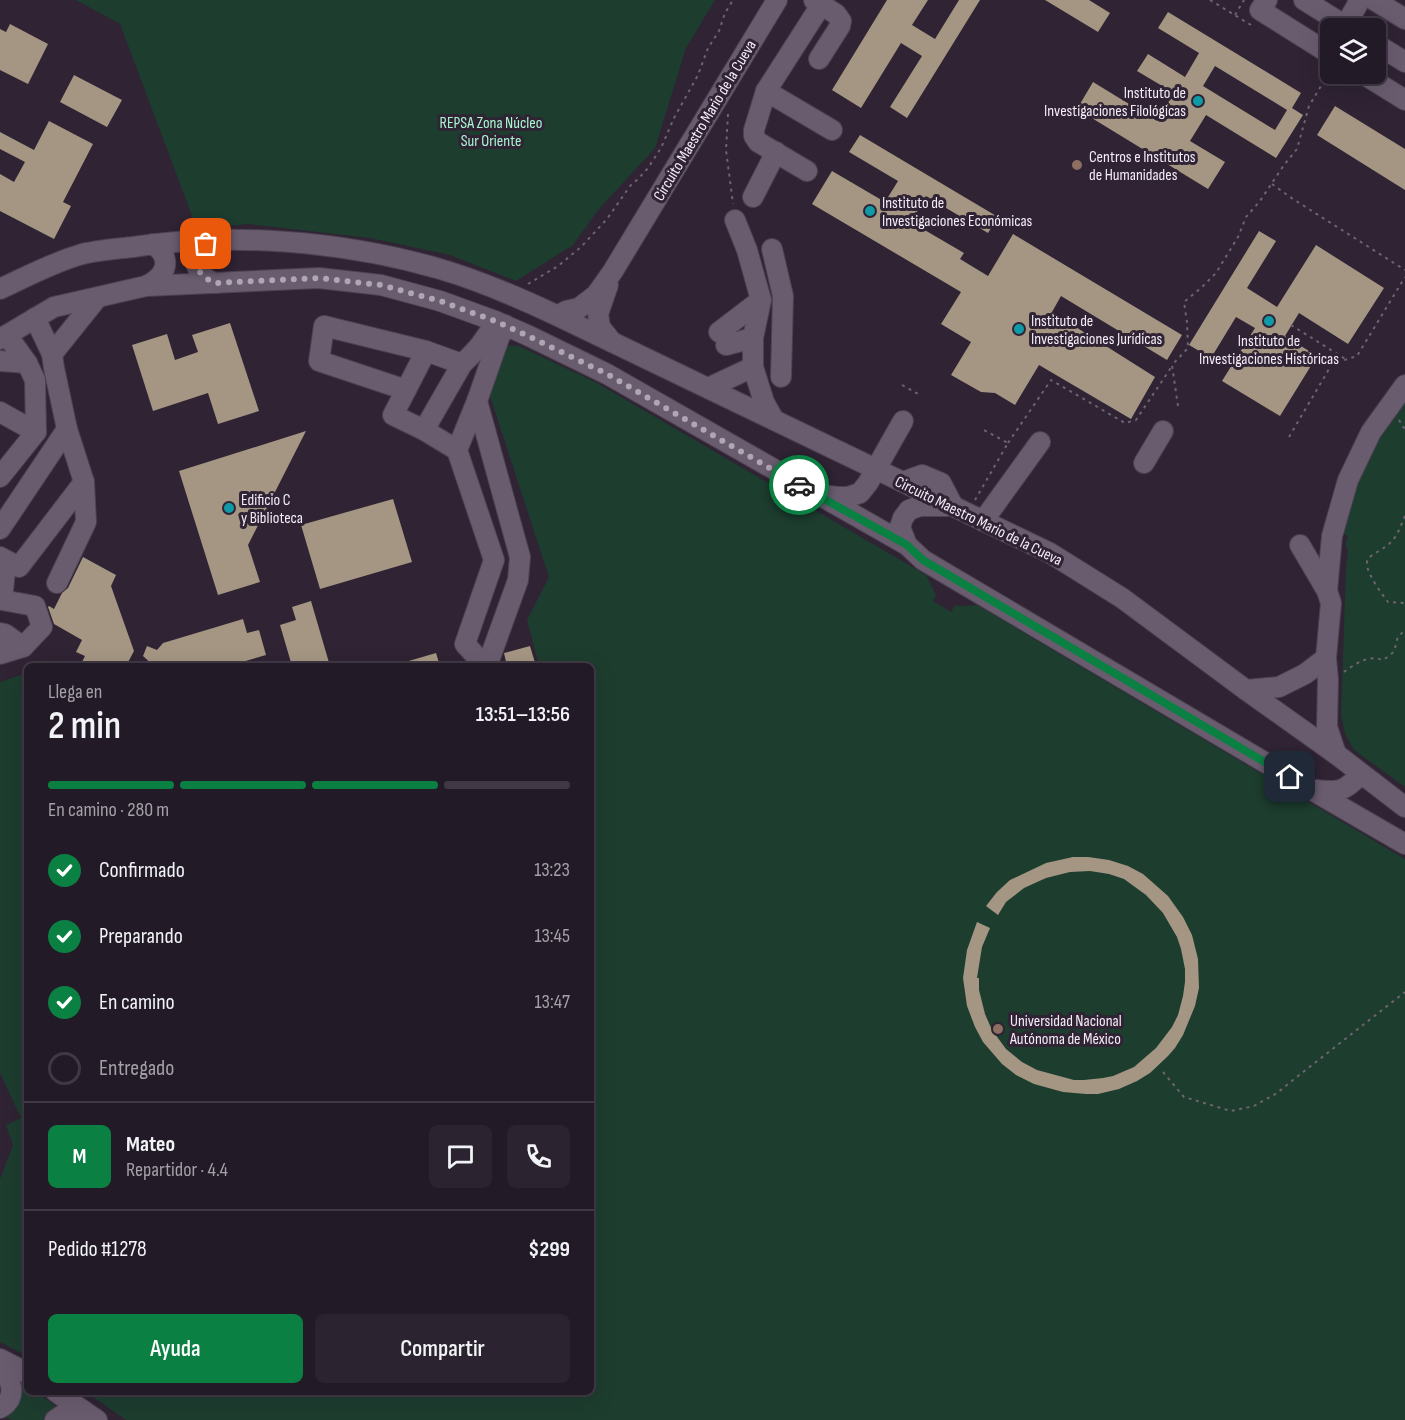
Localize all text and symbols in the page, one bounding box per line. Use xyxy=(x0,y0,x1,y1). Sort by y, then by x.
map controls xyxy=(1320,18,1386,84)
button: layers xyxy=(1320,18,1386,84)
street label: Circuito Maestro Mario de la Cueva xyxy=(650,37,761,204)
place label: Instituto de Investigaciones Filológicas xyxy=(1044,84,1186,121)
marker: Instituto de Investigaciones Filológicas xyxy=(1191,94,1205,108)
park label: REPSA Zona Núcleo Sur Oriente xyxy=(440,114,542,151)
place label: Centros e Institutos de Humanidades xyxy=(1089,148,1196,185)
marker: Centros e Institutos de Humanidades xyxy=(1070,158,1084,172)
place label: Instituto de Investigaciones Económicas xyxy=(882,194,1033,231)
marker: Instituto de Investigaciones Económicas xyxy=(863,204,877,218)
pin xyxy=(180,218,231,269)
icon: bag xyxy=(189,227,222,260)
place label: Instituto de Investigaciones Jurídicas xyxy=(1031,312,1163,349)
marker: Instituto de Investigaciones Históricas xyxy=(1262,314,1276,328)
marker: Instituto de Investigaciones Jurídicas xyxy=(1012,322,1026,336)
place label: Instituto de Investigaciones Históricas xyxy=(1199,332,1339,369)
courier xyxy=(769,455,829,515)
icon: car xyxy=(783,469,816,502)
street label: Circuito Maestro Mario de la Cueva xyxy=(892,473,1065,570)
place label: Edificio C y Biblioteca xyxy=(241,491,303,528)
marker: Edificio C y Biblioteca xyxy=(222,501,236,515)
text: Llega en xyxy=(48,680,102,704)
text: 13:51–13:56 xyxy=(476,701,570,728)
text: 2 min xyxy=(48,703,121,750)
pin xyxy=(1264,751,1315,802)
icon: home xyxy=(1273,760,1306,793)
text: En camino · 280 m xyxy=(48,798,169,822)
icon: check xyxy=(48,854,81,887)
text: Confirmado xyxy=(99,857,185,884)
text: 13:23 xyxy=(534,858,570,882)
icon: check xyxy=(48,920,81,953)
text: Preparando xyxy=(99,923,183,950)
text: 13:45 xyxy=(534,924,570,948)
icon: check xyxy=(48,986,81,1019)
text: En camino xyxy=(99,989,175,1016)
text: 13:47 xyxy=(535,990,570,1014)
place label: Universidad Nacional Autónoma de México xyxy=(1009,1012,1122,1049)
marker: Universidad Nacional Autónoma de México xyxy=(991,1022,1005,1036)
text: Entregado xyxy=(99,1055,174,1082)
button: chat xyxy=(429,1125,492,1188)
button: phone xyxy=(507,1125,570,1188)
text: Mateo xyxy=(126,1131,175,1158)
text: M xyxy=(73,1143,86,1170)
text: Repartidor · 4.4 xyxy=(126,1158,228,1182)
text: Pedido #1278 xyxy=(48,1236,147,1263)
text: $299 xyxy=(528,1236,570,1263)
button: Ayuda xyxy=(48,1314,303,1383)
button: Compartir xyxy=(315,1314,570,1383)

